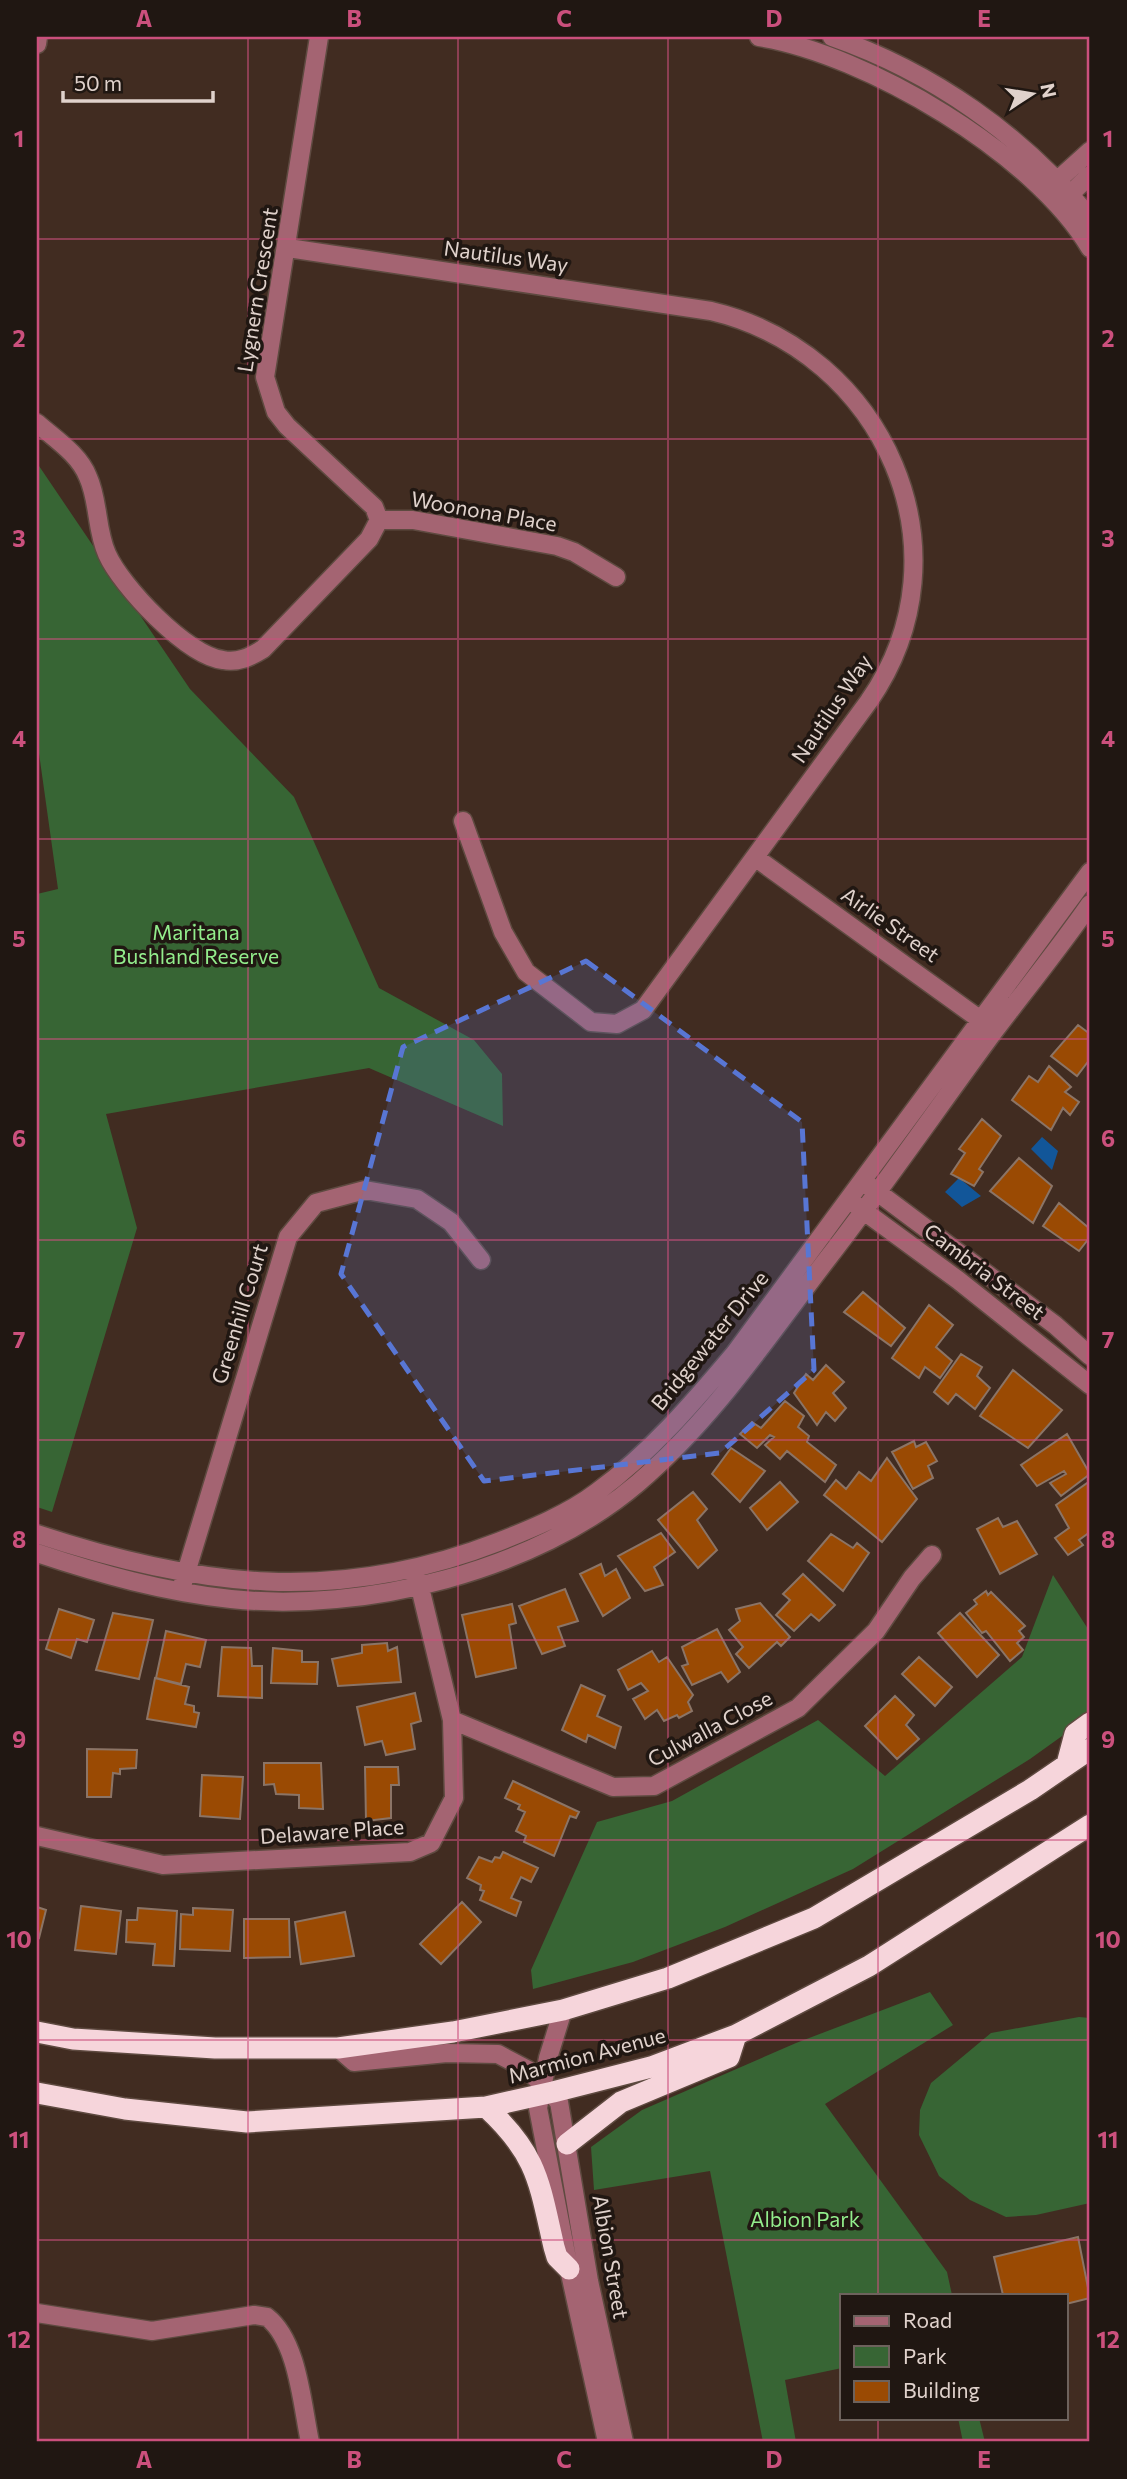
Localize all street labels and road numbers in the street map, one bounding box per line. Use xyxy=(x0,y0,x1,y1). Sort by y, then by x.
street label: Lygnern Crescent xyxy=(231,206,282,374)
street label: Nautilus Way xyxy=(443,234,570,277)
street label: Woonona Place xyxy=(409,485,559,536)
street label: Nautilus Way xyxy=(785,649,876,767)
street label: Airlie Street xyxy=(837,881,945,967)
street label: Cambria Street xyxy=(920,1217,1050,1324)
street label: Greenhill Court xyxy=(205,1240,272,1387)
street label: Bridgewater Drive xyxy=(645,1265,773,1415)
street label: Culwalla Close xyxy=(643,1684,776,1771)
street label: Delaware Place xyxy=(259,1813,405,1848)
street label: Marmion Avenue xyxy=(505,2022,668,2088)
street label: Albion Street xyxy=(588,2193,635,2321)

